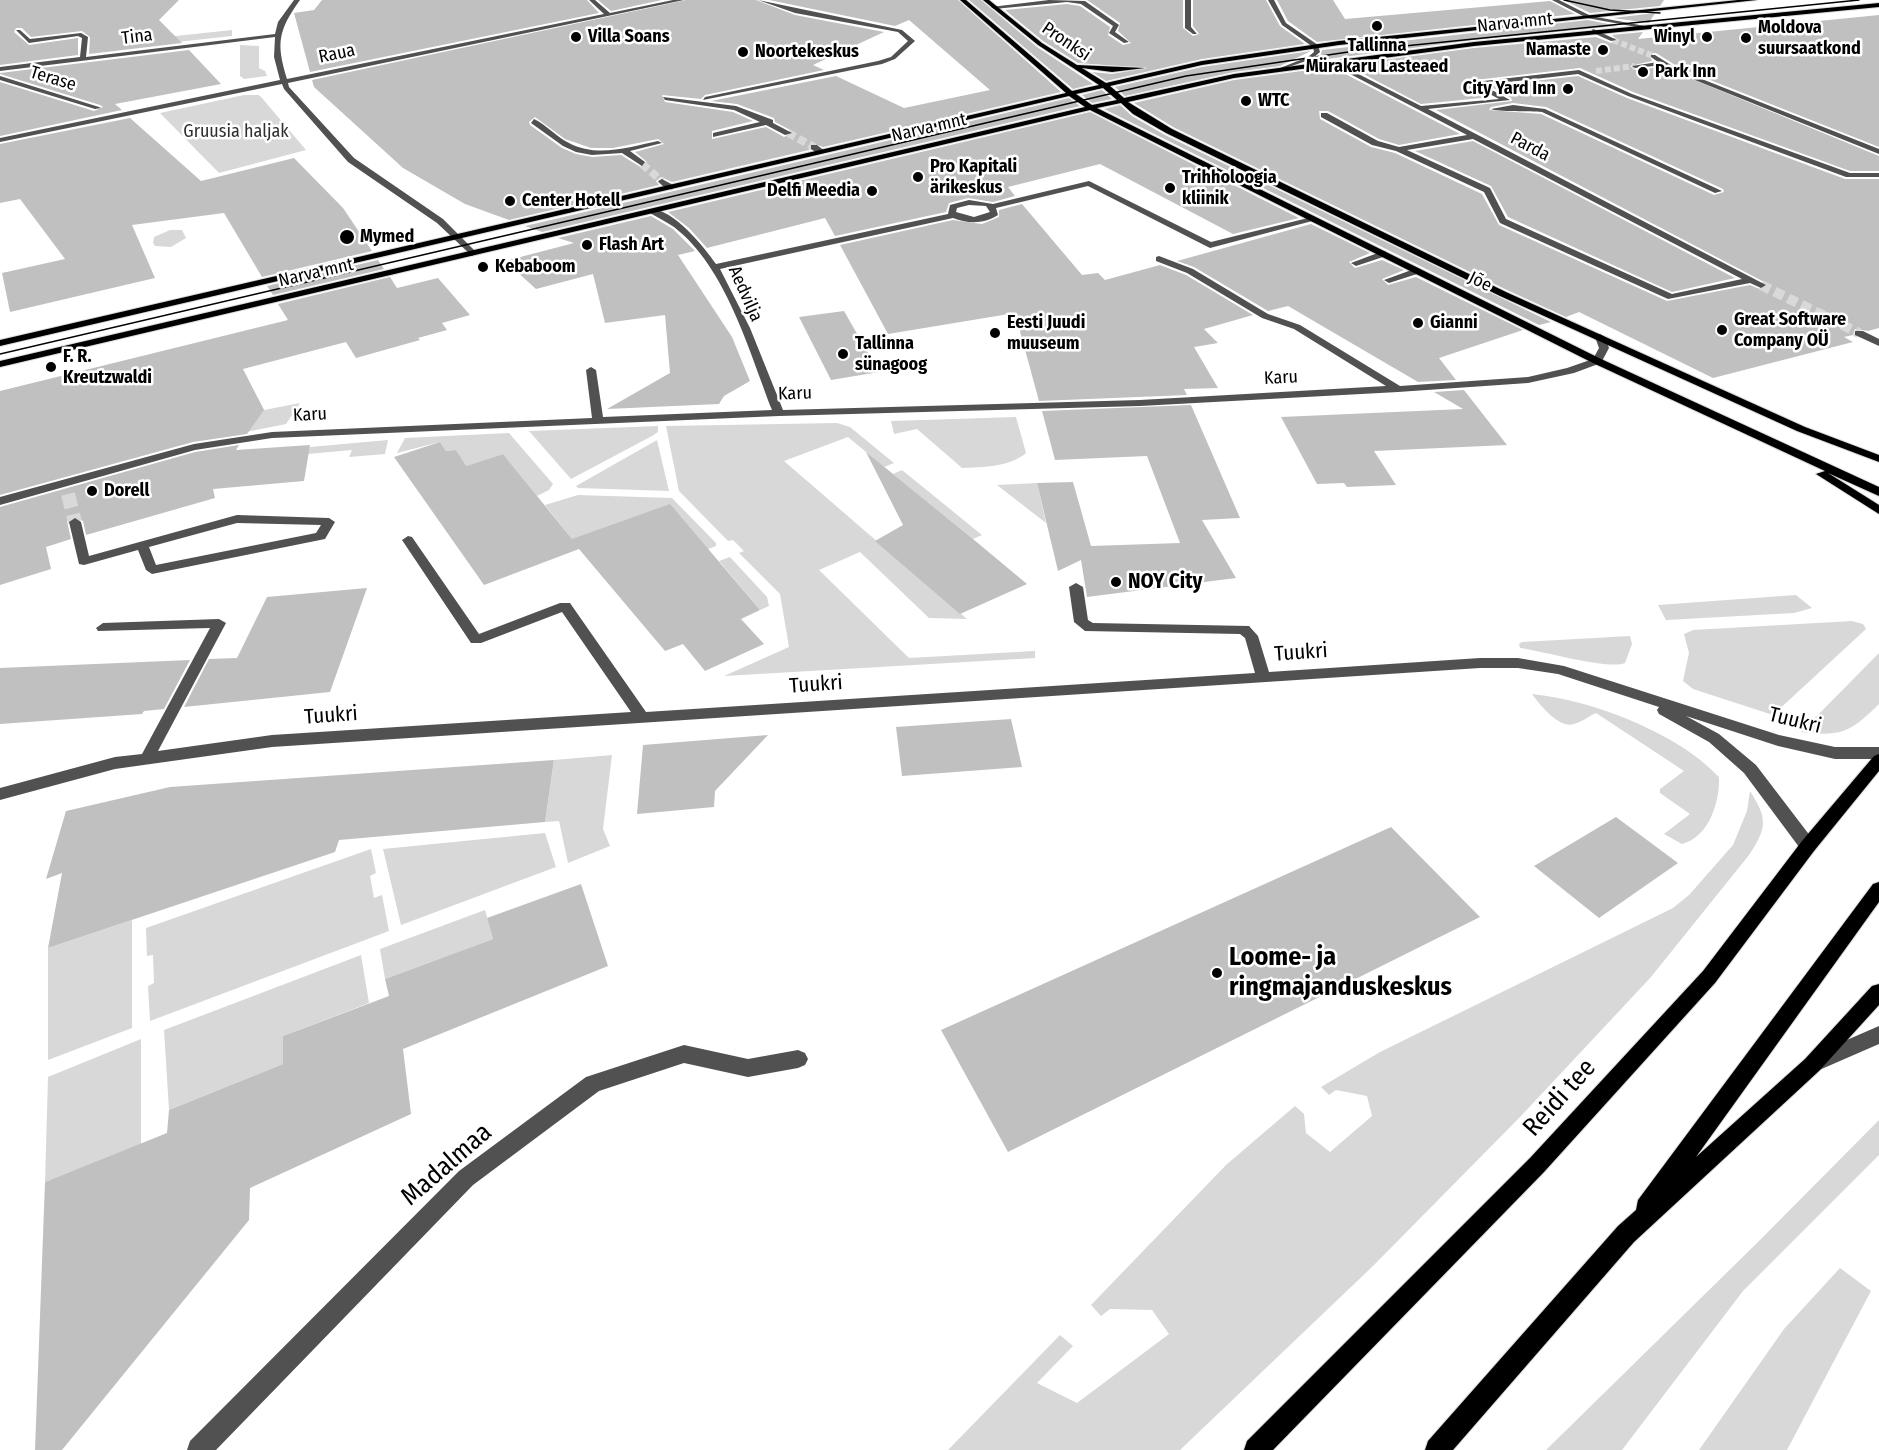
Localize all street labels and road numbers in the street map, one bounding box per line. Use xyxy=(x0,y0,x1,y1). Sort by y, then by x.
street label: Narva mnt xyxy=(1476,8,1554,38)
street label: Pronksi xyxy=(1037,18,1095,66)
street label: Tina xyxy=(120,24,154,50)
street label: Raua xyxy=(317,40,357,68)
street label: Terase xyxy=(27,62,79,96)
street label: Narva mnt xyxy=(890,109,968,147)
street label: Parda xyxy=(1507,128,1553,166)
street label: Narva mnt xyxy=(277,254,355,292)
street label: Aedvilja xyxy=(723,263,767,325)
street label: Jõe xyxy=(1465,267,1495,297)
street label: Karu xyxy=(1264,366,1298,390)
street label: Karu xyxy=(778,383,812,405)
street label: Karu xyxy=(293,403,327,427)
street label: Tuukri xyxy=(1274,639,1328,667)
street label: Tuukri xyxy=(789,671,843,699)
street label: Tuukri xyxy=(304,702,358,730)
street label: Tuukri xyxy=(1766,702,1824,740)
street label: Reidi tee xyxy=(1517,1053,1603,1143)
street label: Madalmaa xyxy=(395,1117,499,1213)

